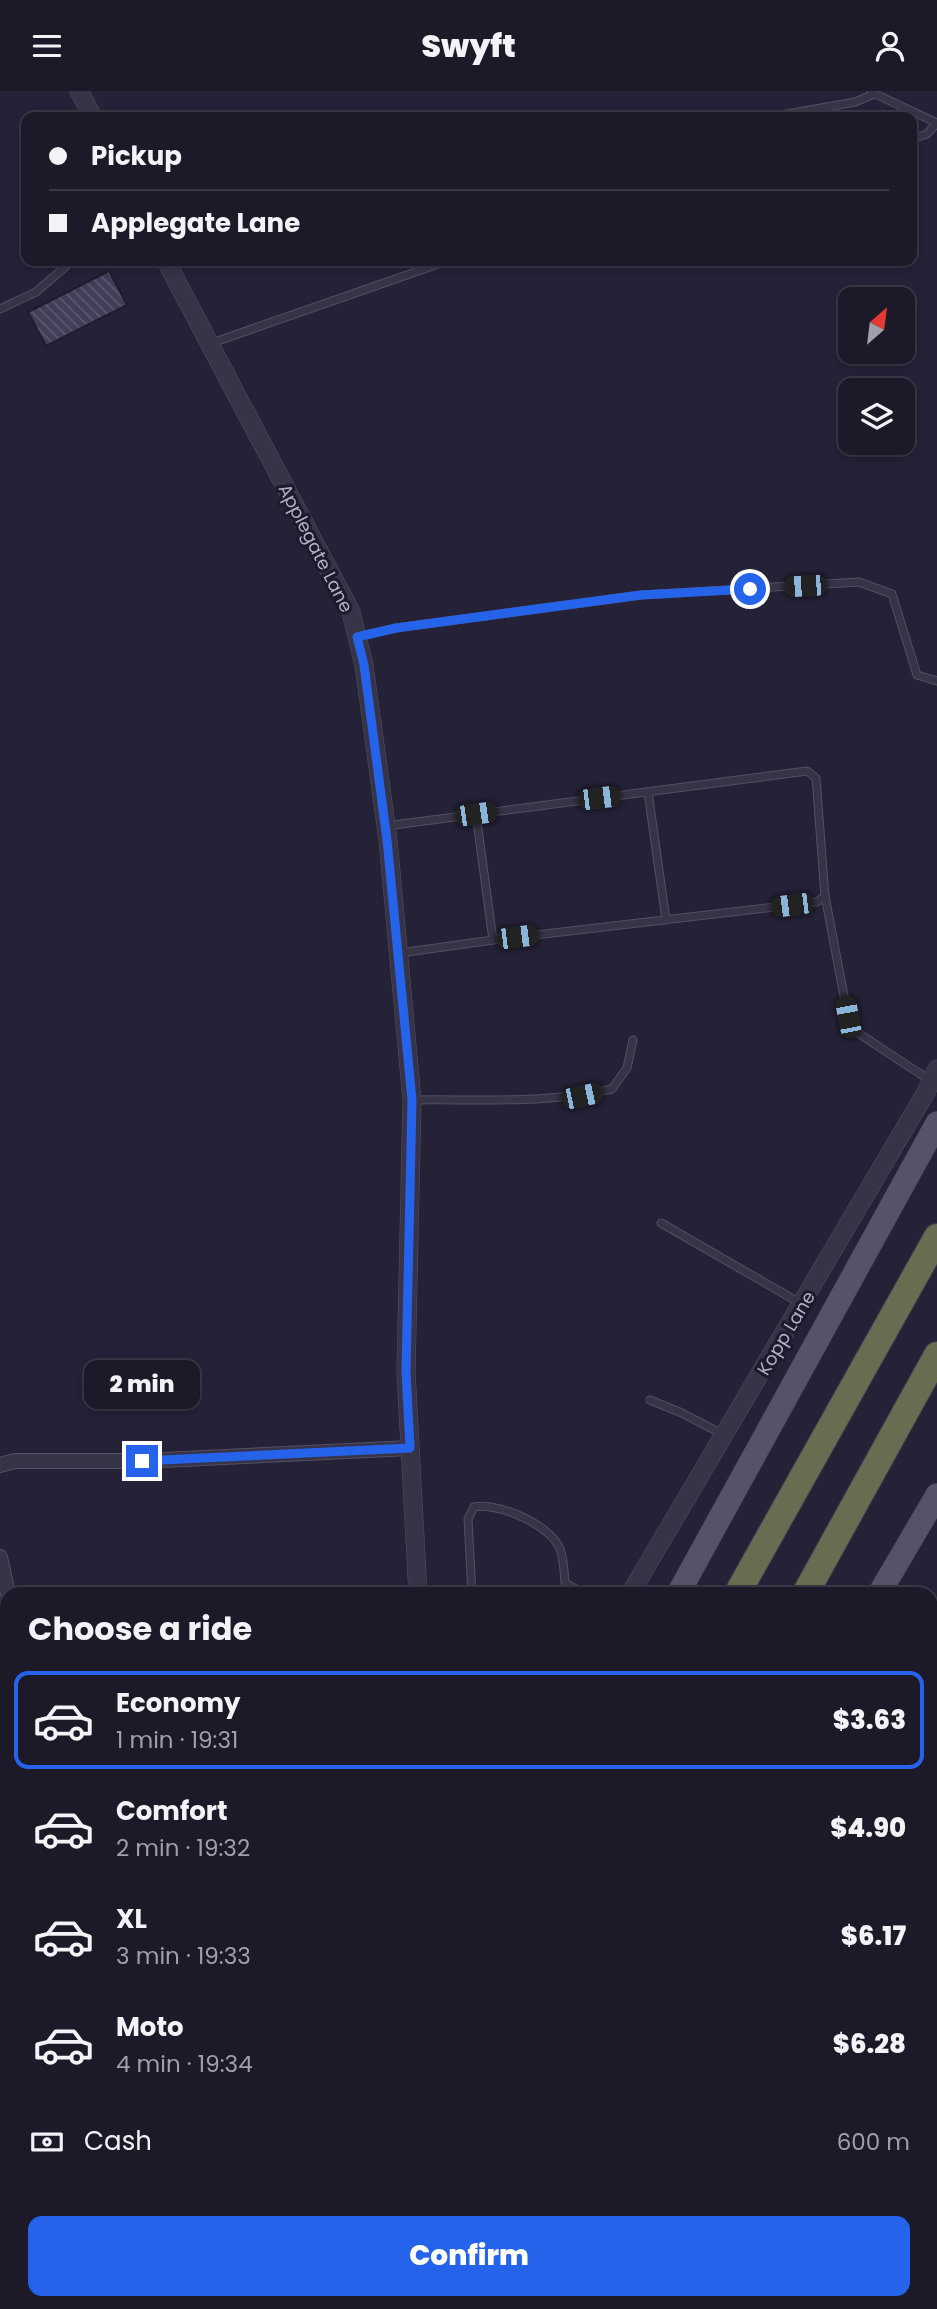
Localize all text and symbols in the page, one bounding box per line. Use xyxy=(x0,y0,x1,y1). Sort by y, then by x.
text: Swyft xyxy=(421,23,516,68)
icon: menu xyxy=(28,27,66,65)
icon: person xyxy=(871,27,909,65)
text: Pickup xyxy=(91,138,182,174)
text: Applegate Lane xyxy=(91,205,300,241)
north arrow xyxy=(838,287,915,364)
map controls xyxy=(838,287,915,455)
button: layers xyxy=(838,378,915,455)
street label: Applegate Lane xyxy=(273,479,359,617)
route start xyxy=(734,573,766,605)
car xyxy=(784,574,827,598)
car xyxy=(577,785,622,811)
car xyxy=(454,801,499,827)
car xyxy=(770,892,815,918)
car xyxy=(495,924,540,950)
car xyxy=(834,994,863,1040)
car xyxy=(560,1081,605,1111)
street label: Kopp Lane xyxy=(751,1286,821,1380)
callout: 2 min xyxy=(84,1359,200,1409)
text: 2 min xyxy=(110,1368,174,1400)
route end xyxy=(126,1445,158,1477)
text: Choose a ride xyxy=(28,1606,252,1651)
text: Economy xyxy=(116,1685,240,1721)
icon: car xyxy=(32,1689,95,1752)
text: $3.63 xyxy=(833,1702,906,1738)
text: 1 min · 19:31 xyxy=(116,1724,238,1756)
text: Comfort xyxy=(116,1793,228,1829)
icon: car xyxy=(32,1797,95,1860)
text: $4.90 xyxy=(830,1810,906,1846)
text: 2 min · 19:32 xyxy=(116,1832,250,1864)
text: XL xyxy=(116,1901,147,1937)
icon: car xyxy=(32,1905,95,1968)
text: $6.17 xyxy=(841,1918,906,1954)
text: 3 min · 19:33 xyxy=(116,1940,251,1972)
text: Moto xyxy=(116,2009,184,2045)
icon: car xyxy=(32,2013,95,2076)
text: $6.28 xyxy=(833,2026,906,2062)
text: 4 min · 19:34 xyxy=(116,2048,253,2080)
icon: cash xyxy=(28,2123,66,2161)
text: Cash xyxy=(84,2123,152,2159)
text: 600 m xyxy=(837,2126,910,2158)
button: Confirm xyxy=(28,2216,910,2296)

